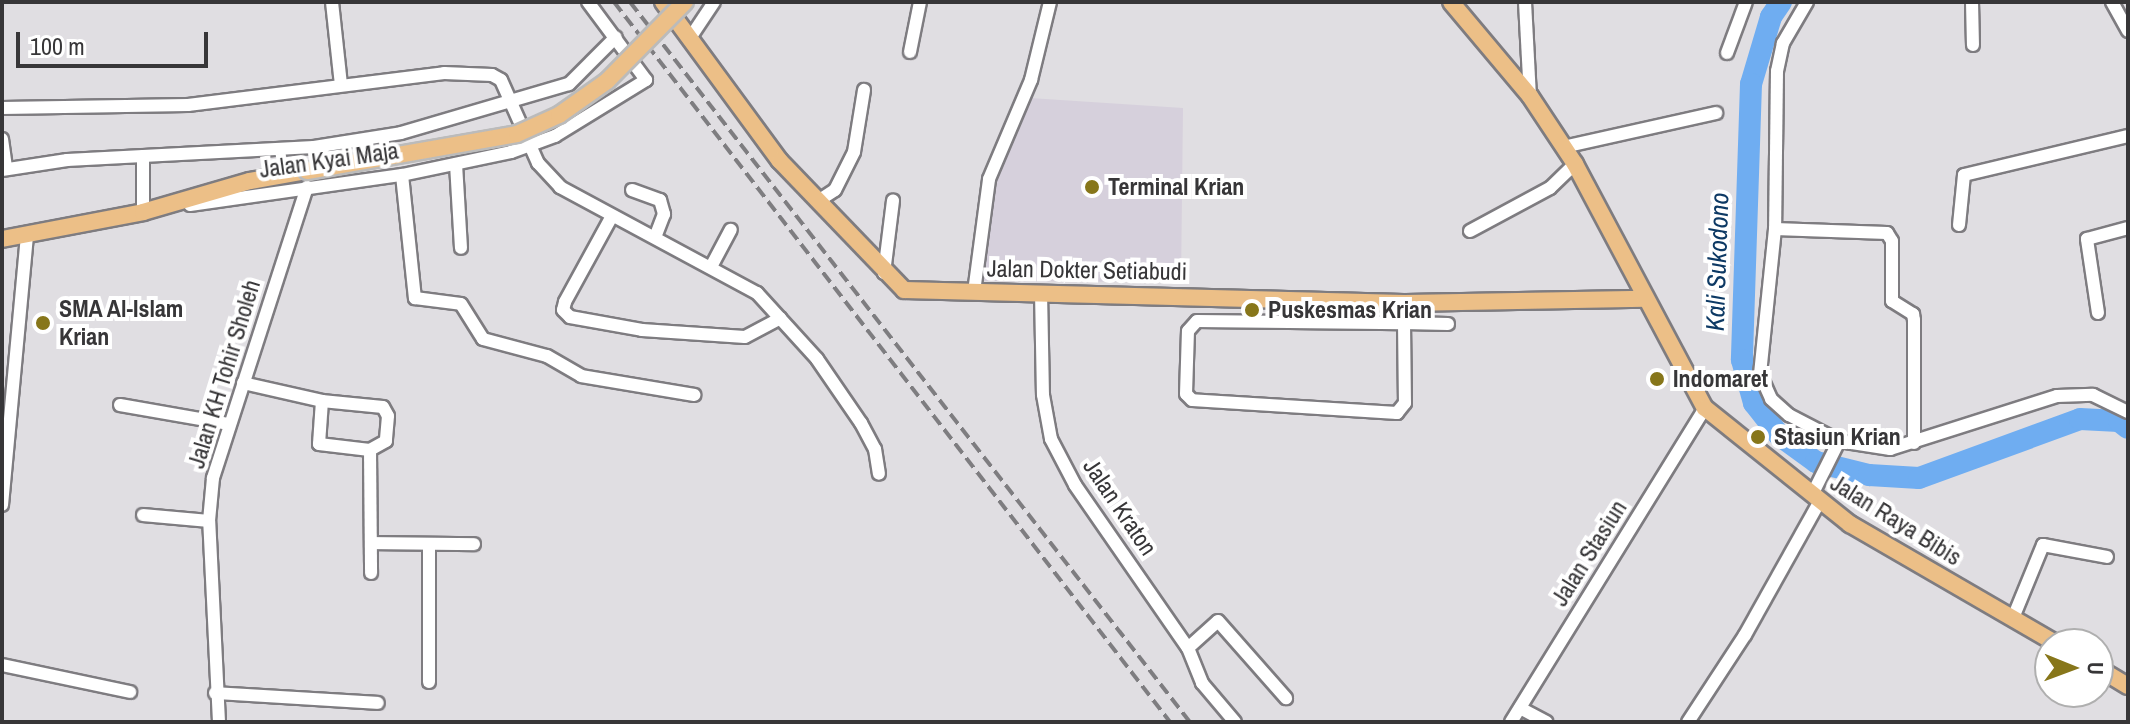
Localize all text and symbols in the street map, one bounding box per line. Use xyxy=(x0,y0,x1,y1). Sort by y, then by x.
scale bar xyxy=(20,16,212,66)
text: 100 m xyxy=(30,30,85,62)
street label: Jalan Kyai Maja xyxy=(258,136,400,184)
place label: Terminal Krian xyxy=(1108,173,1244,201)
marker: Terminal Krian xyxy=(1083,178,1101,196)
water label: Kali Sukodono xyxy=(1699,192,1735,332)
street label: Jalan Dokter Setiabudi xyxy=(987,254,1187,286)
street label: Jalan KH Tohir Sholeh xyxy=(182,276,266,472)
place label: SMA Al-Islam Krian xyxy=(59,295,185,351)
place label: Puskesmas Krian xyxy=(1268,296,1432,324)
marker: Puskesmas Krian xyxy=(1243,301,1261,319)
marker: SMA Al-Islam Krian xyxy=(34,314,52,332)
place label: Indomaret xyxy=(1673,365,1768,393)
marker: Indomaret xyxy=(1648,370,1666,388)
place label: Stasiun Krian xyxy=(1774,423,1901,451)
marker: Stasiun Krian xyxy=(1749,428,1767,446)
street label: Jalan Kraton xyxy=(1077,453,1163,561)
street label: Jalan Raya Bibis xyxy=(1825,468,1967,572)
street label: Jalan Stasiun xyxy=(1545,495,1633,611)
north arrow xyxy=(2034,628,2114,708)
text: U xyxy=(2081,662,2111,675)

